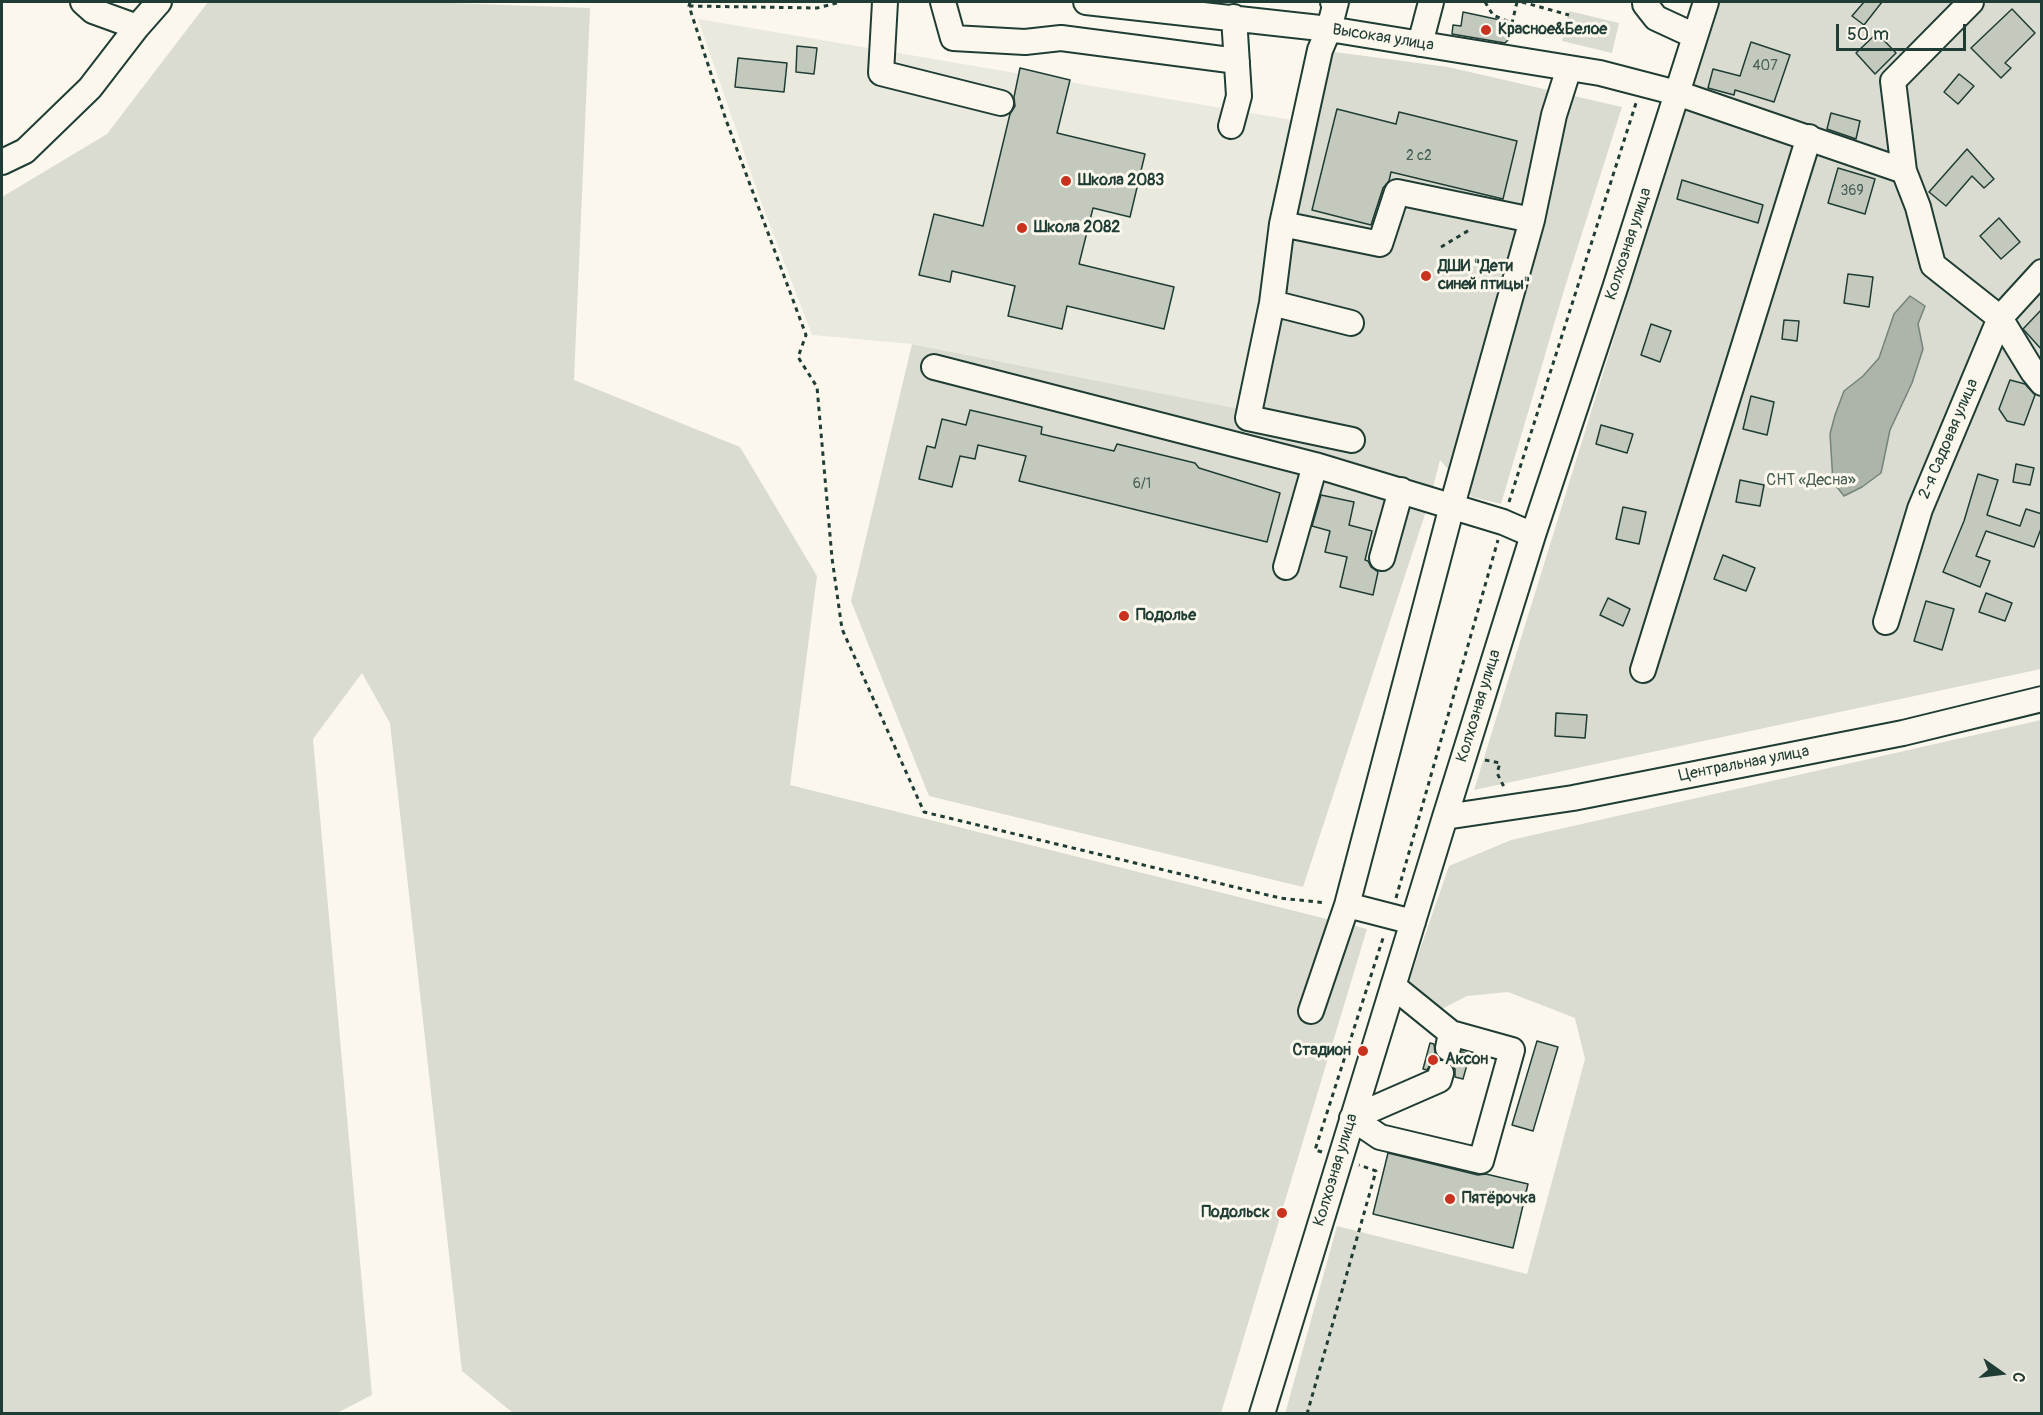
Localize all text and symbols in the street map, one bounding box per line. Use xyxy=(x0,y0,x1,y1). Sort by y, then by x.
scale bar xyxy=(1839,12,1970,50)
street label: Высокая улица xyxy=(1331,20,1435,56)
place label: Красное&Белое xyxy=(1498,20,1607,40)
marker: Красное&Белое xyxy=(1479,23,1493,37)
text: 50 m xyxy=(1847,23,1889,46)
house number: 407 xyxy=(1752,58,1778,74)
house number: 2 с2 xyxy=(1406,148,1432,164)
place label: Школа 2083 xyxy=(1078,171,1164,191)
marker: Школа 2083 xyxy=(1059,174,1073,188)
house number: 369 xyxy=(1840,183,1864,199)
street label: Колхозная улица xyxy=(1602,186,1656,302)
place label: Школа 2082 xyxy=(1034,218,1120,238)
marker: Школа 2082 xyxy=(1015,221,1029,235)
place label: ДШИ "Дети синей птицы" xyxy=(1438,257,1530,295)
marker: ДШИ "Дети синей птицы" xyxy=(1419,269,1433,283)
street label: 2-я Садовая улица xyxy=(1915,376,1983,502)
park label: СНТ «Десна» xyxy=(1766,471,1856,491)
house number: 6/1 xyxy=(1133,476,1151,492)
place label: Подолье xyxy=(1136,606,1196,626)
marker: Подолье xyxy=(1117,609,1131,623)
street label: Колхозная улица xyxy=(1453,647,1505,765)
street label: Центральная улица xyxy=(1677,742,1811,786)
place label: Стадион xyxy=(1292,1041,1351,1061)
marker: Стадион xyxy=(1356,1044,1370,1058)
place label: Аксон xyxy=(1445,1050,1488,1070)
marker: Аксон xyxy=(1426,1053,1440,1067)
street label: Колхозная улица xyxy=(1310,1111,1362,1229)
place label: Пятёрочка xyxy=(1462,1189,1536,1209)
marker: Пятёрочка xyxy=(1443,1192,1457,1206)
place label: Подольск xyxy=(1201,1203,1270,1223)
marker: Подольск xyxy=(1275,1206,1289,1220)
north arrow xyxy=(1971,1343,2031,1403)
text: С xyxy=(2008,1370,2029,1385)

